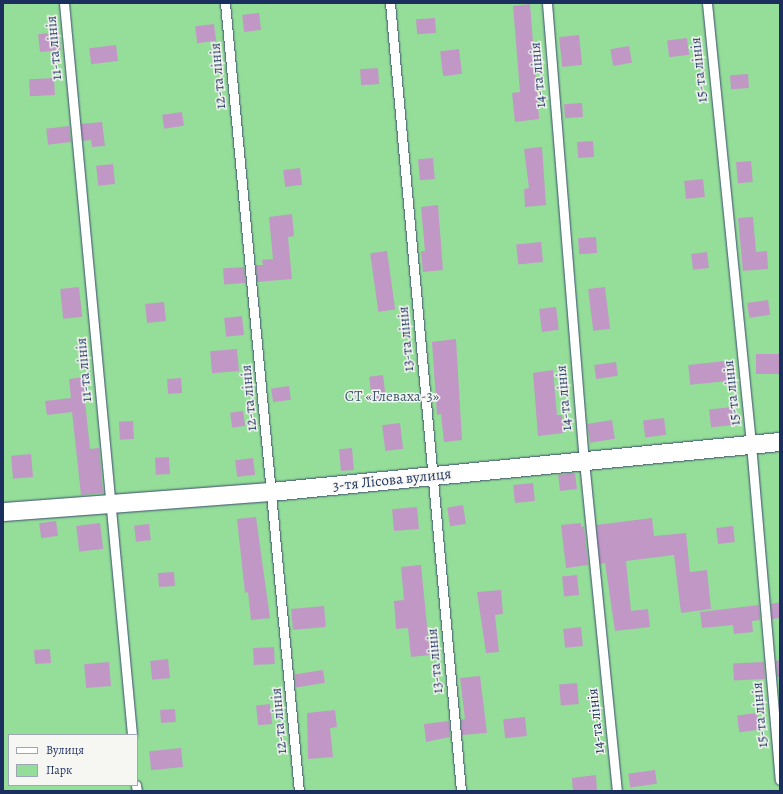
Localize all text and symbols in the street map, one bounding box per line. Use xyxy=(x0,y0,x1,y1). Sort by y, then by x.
street label: 11-та лінія xyxy=(42,15,66,81)
street label: 15-та лінія xyxy=(687,36,711,104)
street label: 14-та лінія xyxy=(526,41,550,109)
street label: 12-та лінія xyxy=(206,42,230,110)
street label: 13-та лінія xyxy=(394,306,418,372)
street label: 11-та лінія xyxy=(72,337,96,403)
street label: 15-та лінія xyxy=(720,359,744,427)
street label: 12-та лінія xyxy=(237,364,261,432)
street label: 14-та лінія xyxy=(552,364,576,432)
park label: СТ «Глеваха-3» xyxy=(345,388,439,406)
street label: 3-тя Лісова вулиця xyxy=(332,465,452,495)
street label: 13-та лінія xyxy=(423,628,447,694)
street label: 15-та лінія xyxy=(748,681,772,749)
street label: 12-та лінія xyxy=(267,687,291,755)
street label: 14-та лінія xyxy=(584,687,608,755)
legend xyxy=(8,734,138,786)
text: Вулиця xyxy=(46,742,84,758)
text: Парк xyxy=(46,762,72,778)

